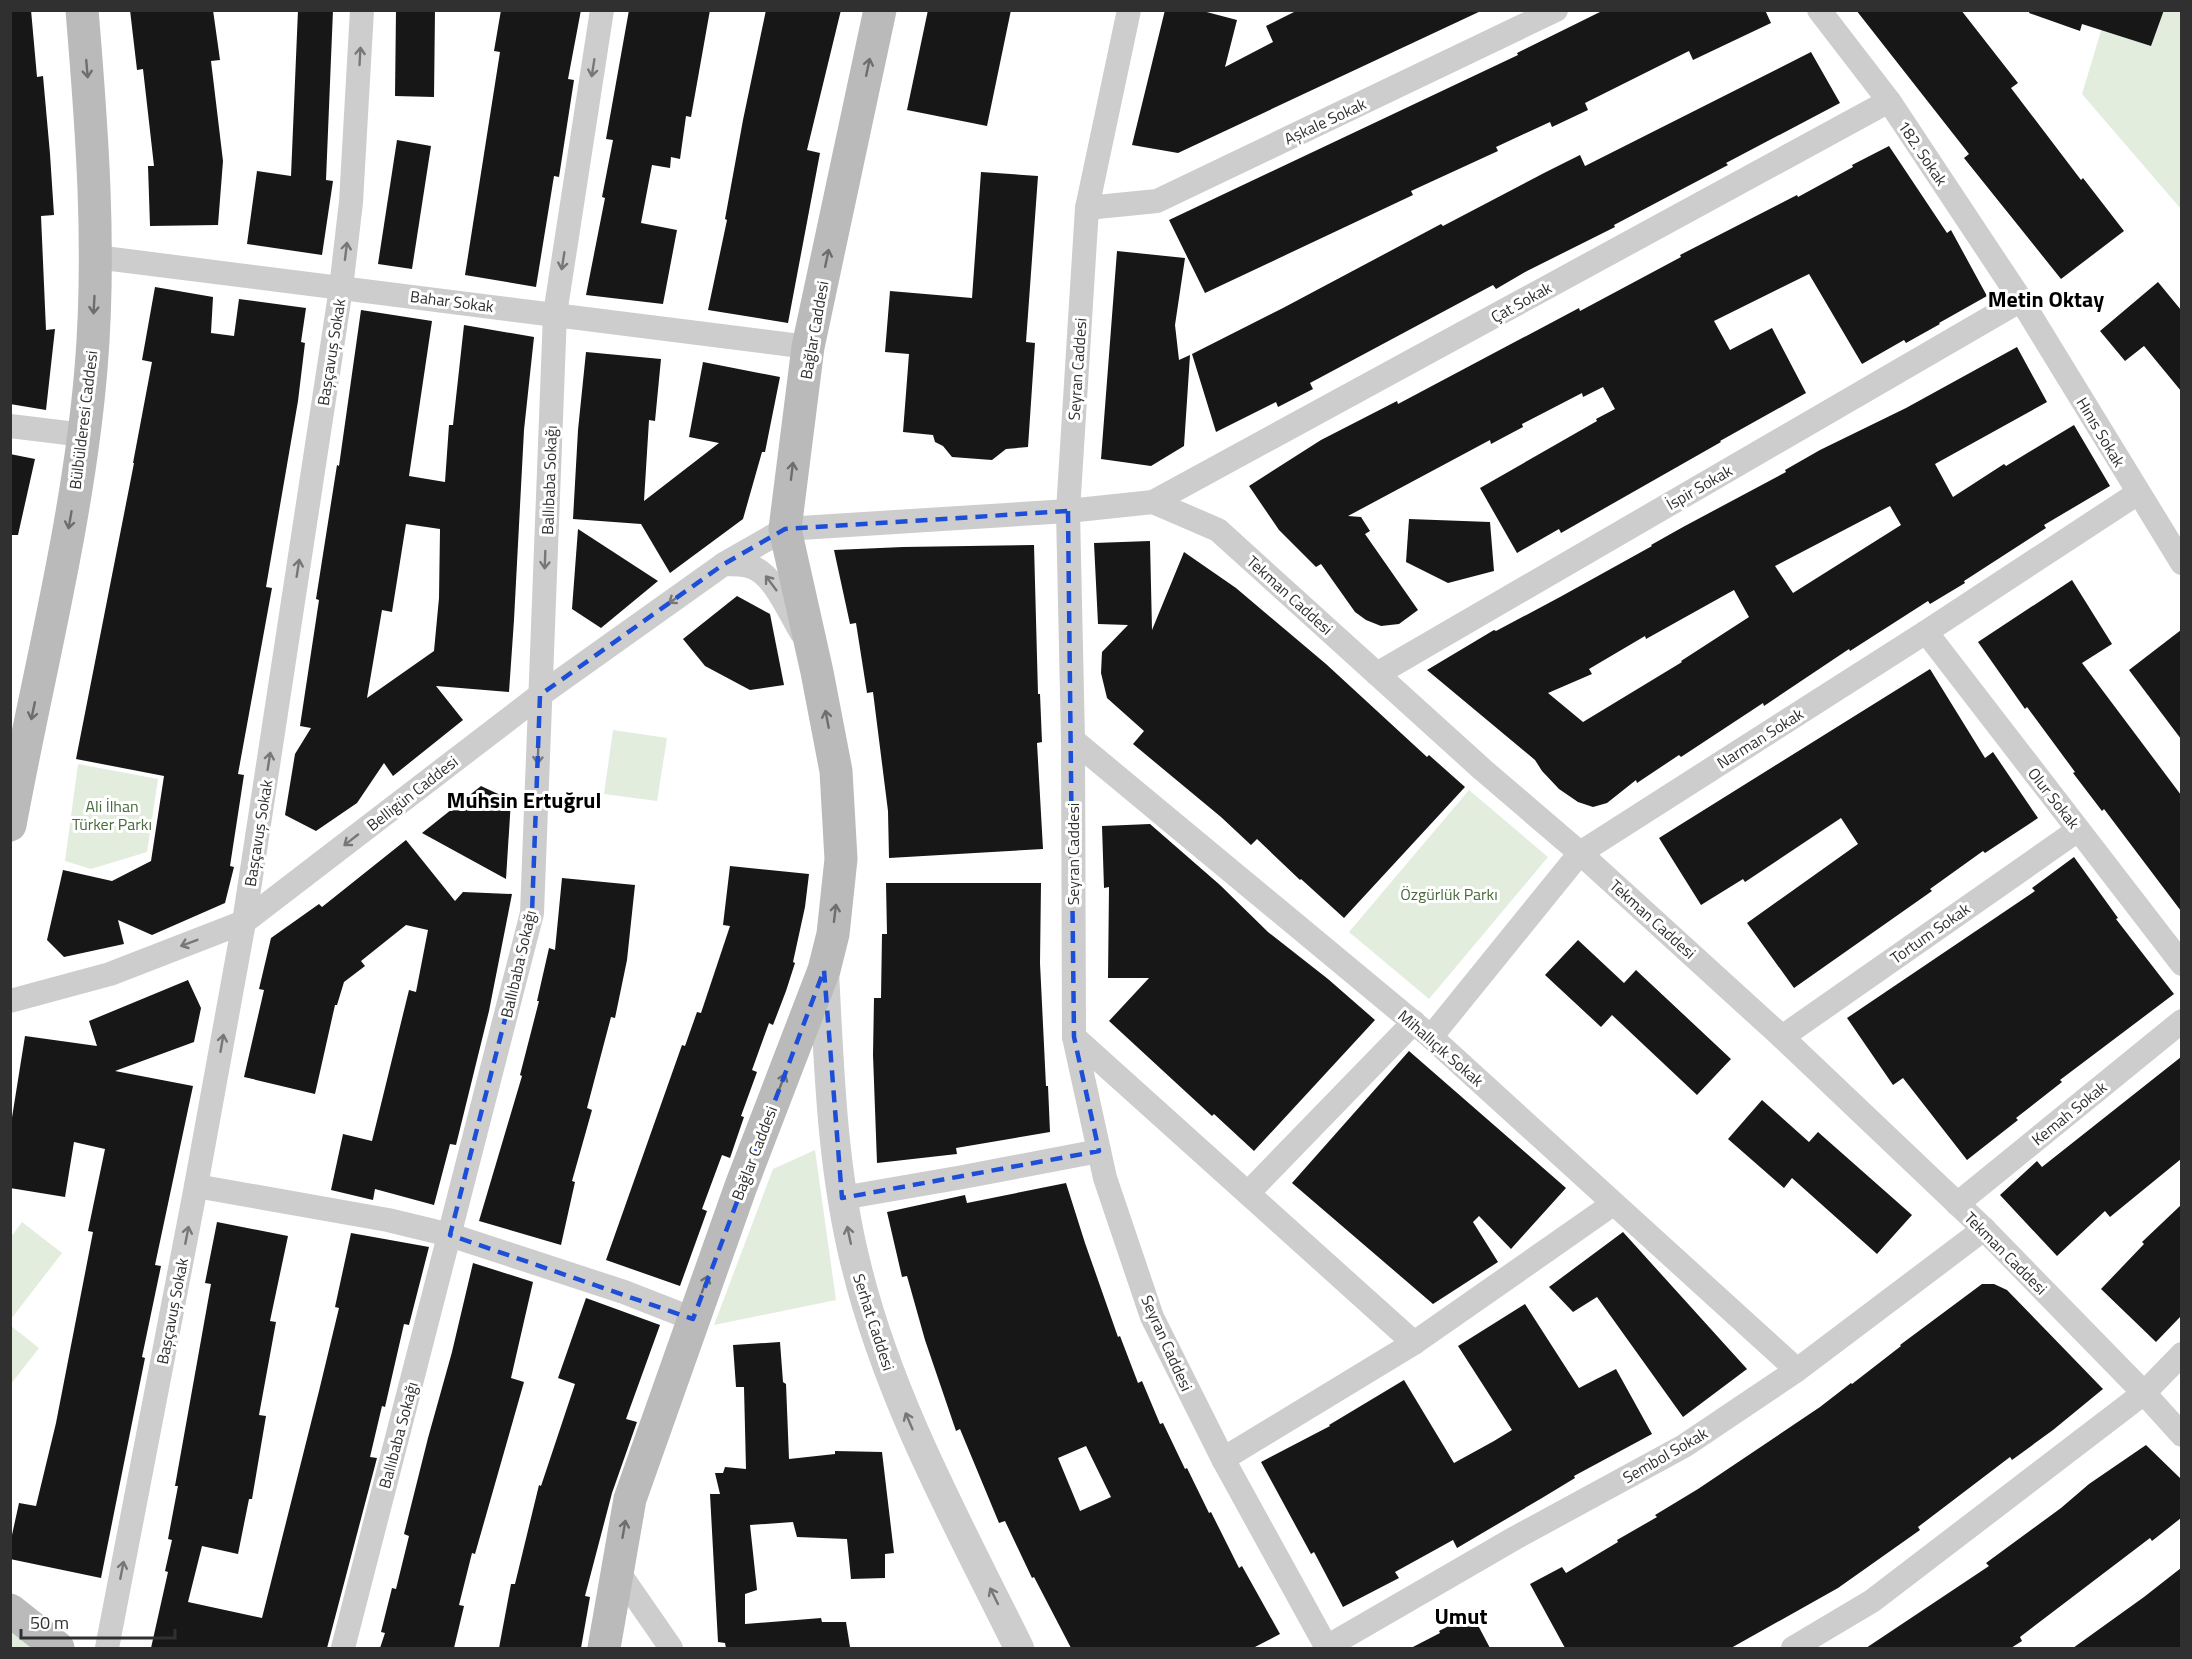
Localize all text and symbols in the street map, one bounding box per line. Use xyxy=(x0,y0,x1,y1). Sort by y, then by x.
one-way arrow xyxy=(354,47,365,67)
one-way arrow xyxy=(82,58,93,78)
one-way arrow xyxy=(587,58,598,78)
one-way arrow xyxy=(863,58,874,77)
street label: Aşkale Sokak xyxy=(1280,91,1370,151)
street label: 182. Sokak xyxy=(1892,115,1954,191)
one-way arrow xyxy=(340,241,351,261)
one-way arrow xyxy=(822,249,834,268)
one-way arrow xyxy=(558,251,569,270)
street label: Çat Sokak xyxy=(1486,275,1556,329)
street label: Bağlar Caddesi xyxy=(794,279,834,381)
district label: Metin Oktay xyxy=(1988,282,2104,316)
street label: Bahar Sokak xyxy=(409,284,495,318)
one-way arrow xyxy=(89,295,100,315)
street label: Başçavuş Sokak xyxy=(311,297,351,407)
street label: Seyran Caddesi xyxy=(1061,317,1093,421)
street label: Bülbülderesi Caddesi xyxy=(63,349,103,491)
street label: Hınıs Sokak xyxy=(2071,392,2131,472)
street label: Ballıbaba Sokağı xyxy=(535,425,563,535)
street label: İspir Sokak xyxy=(1661,458,1737,516)
one-way arrow xyxy=(787,461,798,481)
one-way arrow xyxy=(64,509,75,529)
one-way arrow xyxy=(540,550,551,570)
street label: Tekman Caddesi xyxy=(1242,550,1338,640)
one-way arrow xyxy=(293,559,304,578)
one-way arrow xyxy=(765,575,778,591)
one-way arrow xyxy=(668,592,684,604)
one-way arrow xyxy=(27,701,38,721)
street label: Narman Sokak xyxy=(1712,702,1808,774)
one-way arrow xyxy=(821,710,832,729)
one-way arrow xyxy=(532,745,543,765)
street label: Belligün Caddesi xyxy=(361,750,463,836)
one-way arrow xyxy=(263,751,274,771)
street label: Olur Sokak xyxy=(2022,762,2086,834)
street label: Başçavuş Sokak xyxy=(238,778,278,888)
district label: Muhsin Ertuğrul xyxy=(447,783,601,817)
park label: Ali İlhan Türker Parkı xyxy=(72,794,152,836)
street label: Seyran Caddesi xyxy=(1061,803,1085,905)
one-way arrow xyxy=(344,833,360,846)
street label: Tekman Caddesi xyxy=(1605,874,1701,964)
park label: Özgürlük Parkı xyxy=(1400,882,1498,906)
street label: Tortum Sokak xyxy=(1885,896,1975,969)
one-way arrow xyxy=(830,903,841,923)
street label: Ballıbaba Sokağı xyxy=(494,908,542,1020)
one-way arrow xyxy=(180,939,199,950)
street label: Mihallıçık Sokak xyxy=(1393,1004,1489,1092)
one-way arrow xyxy=(217,1033,228,1053)
one-way arrow xyxy=(777,1073,788,1092)
street label: Kemah Sokak xyxy=(2026,1075,2112,1151)
street label: Bağlar Caddesi xyxy=(725,1102,783,1204)
street label: Tekman Caddesi xyxy=(1959,1206,2053,1300)
one-way arrow xyxy=(182,1225,193,1245)
one-way arrow xyxy=(843,1226,855,1245)
street label: Başçavuş Sokak xyxy=(150,1255,194,1366)
street label: Serhat Caddesi xyxy=(847,1270,901,1374)
one-way arrow xyxy=(701,1275,712,1294)
street label: Seyran Caddesi xyxy=(1135,1291,1199,1395)
street label: Ballıbaba Sokağı xyxy=(372,1379,424,1491)
one-way arrow xyxy=(903,1412,914,1430)
street label: Sembol Sokak xyxy=(1618,1421,1712,1489)
one-way arrow xyxy=(619,1519,630,1539)
one-way arrow xyxy=(117,1561,128,1581)
one-way arrow xyxy=(987,1587,999,1605)
district label: Umut xyxy=(1435,1599,1487,1633)
scale bar xyxy=(21,1602,176,1640)
text: 50 m xyxy=(30,1609,69,1636)

